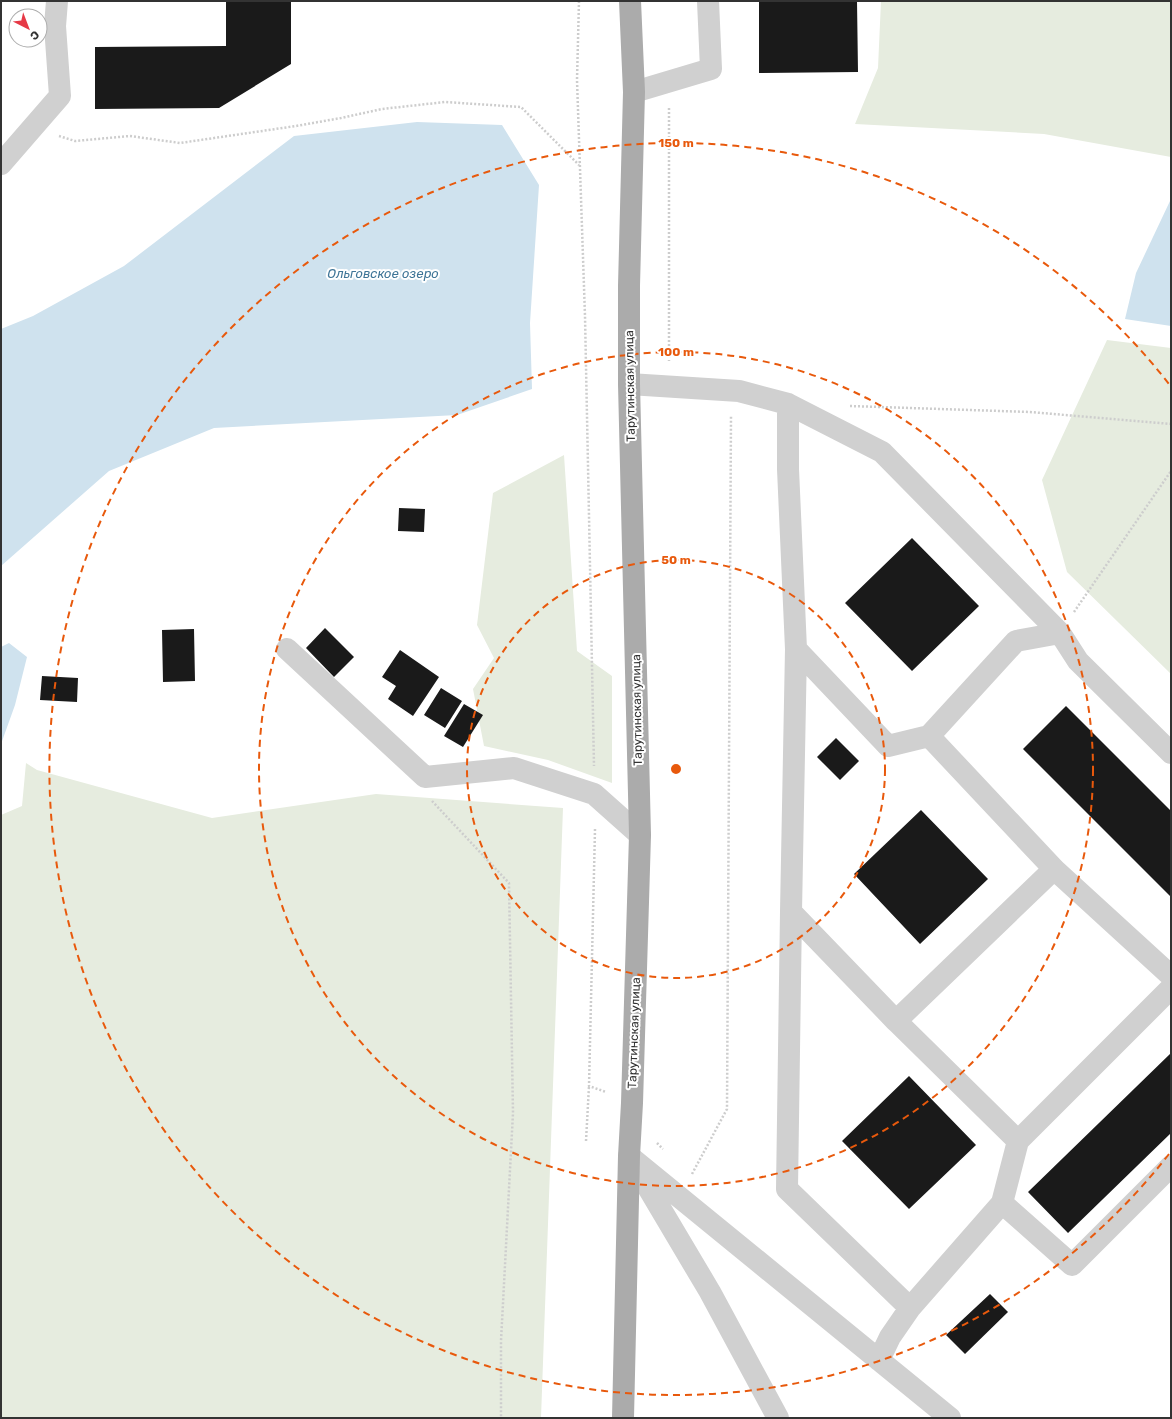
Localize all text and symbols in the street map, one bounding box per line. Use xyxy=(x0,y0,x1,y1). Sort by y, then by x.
north arrow xyxy=(8,8,48,48)
text: С xyxy=(27,28,42,43)
text: 150 m xyxy=(658,136,694,150)
water label: Ольговское озеро xyxy=(327,266,439,281)
street label: Тарутинская улица xyxy=(622,330,638,442)
text: 100 m xyxy=(658,345,694,359)
text: 50 m xyxy=(661,553,691,567)
street label: Тарутинская улица xyxy=(629,654,645,766)
centre of rings xyxy=(669,762,683,776)
street label: Тарутинская улица xyxy=(625,977,643,1089)

